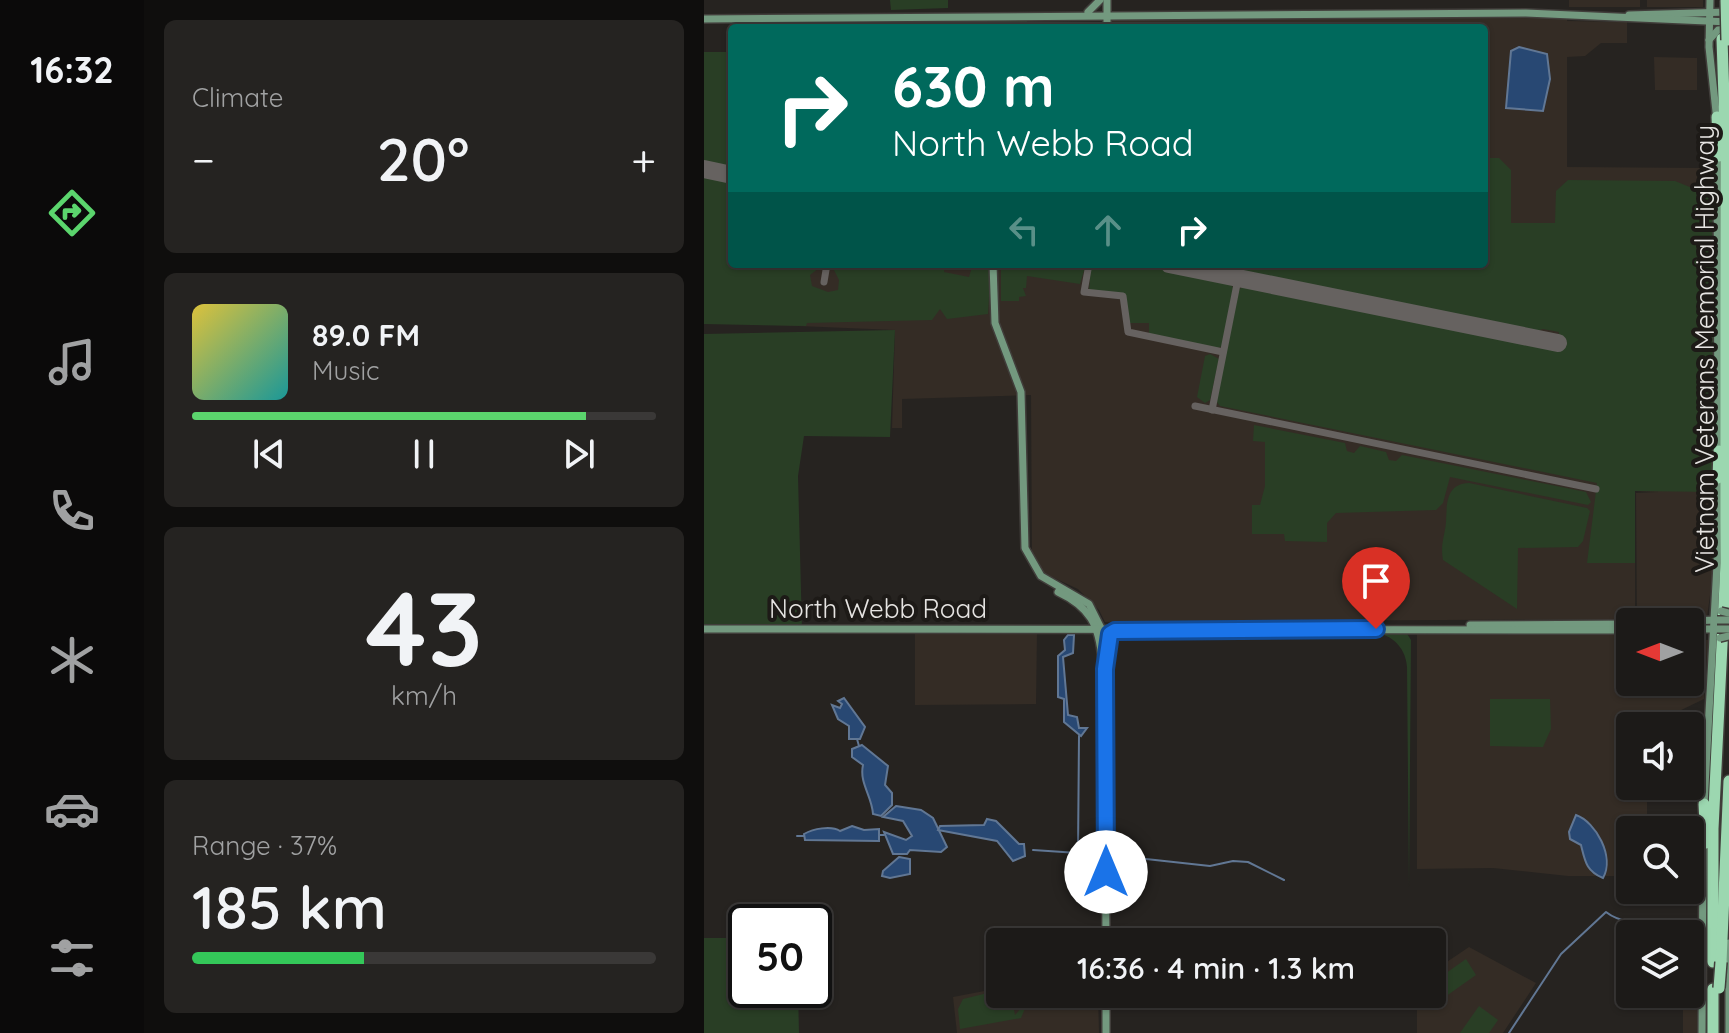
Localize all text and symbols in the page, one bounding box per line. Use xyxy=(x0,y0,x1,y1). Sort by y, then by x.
text: 16:32 xyxy=(30,47,114,92)
text: 630 m xyxy=(892,51,1055,121)
icon: right xyxy=(760,56,864,160)
text: Climate xyxy=(192,81,283,114)
text: North Webb Road xyxy=(892,120,1194,165)
text: 20° xyxy=(377,121,469,196)
street label: Vietnam Veterans Memorial Highway xyxy=(1688,125,1721,573)
text: − xyxy=(192,132,215,187)
text: + xyxy=(631,132,656,187)
icon: directions xyxy=(44,185,100,241)
icon: left xyxy=(1002,208,1046,252)
icon: ahead xyxy=(1086,208,1130,252)
icon: right xyxy=(1170,208,1214,252)
text: 89.0 FM xyxy=(312,316,420,354)
icon: music xyxy=(44,334,100,390)
text: Music xyxy=(312,354,380,387)
icon: previous xyxy=(247,432,291,476)
icon: pause xyxy=(402,432,446,476)
icon: next xyxy=(557,432,601,476)
icon: phone xyxy=(44,483,100,539)
pin xyxy=(1342,547,1410,629)
icon: arrive xyxy=(1354,559,1398,603)
text: 43 xyxy=(365,562,483,692)
street label: North Webb Road xyxy=(769,592,987,625)
north arrow xyxy=(1616,608,1704,696)
map controls xyxy=(1616,608,1704,1008)
icon: climate xyxy=(44,632,100,688)
text: km/h xyxy=(391,679,457,712)
button: sound xyxy=(1616,712,1704,800)
icon: car xyxy=(44,781,100,837)
button: search xyxy=(1616,816,1704,904)
text: Range · 37% xyxy=(192,829,337,862)
position arrow xyxy=(1064,830,1148,914)
text: 185 km xyxy=(192,869,387,944)
speed limit sign: 50 xyxy=(728,904,832,1008)
button: layers xyxy=(1616,920,1704,1008)
icon: filters xyxy=(44,930,100,986)
text: 16:36 · 4 min · 1.3 km xyxy=(1077,949,1355,987)

